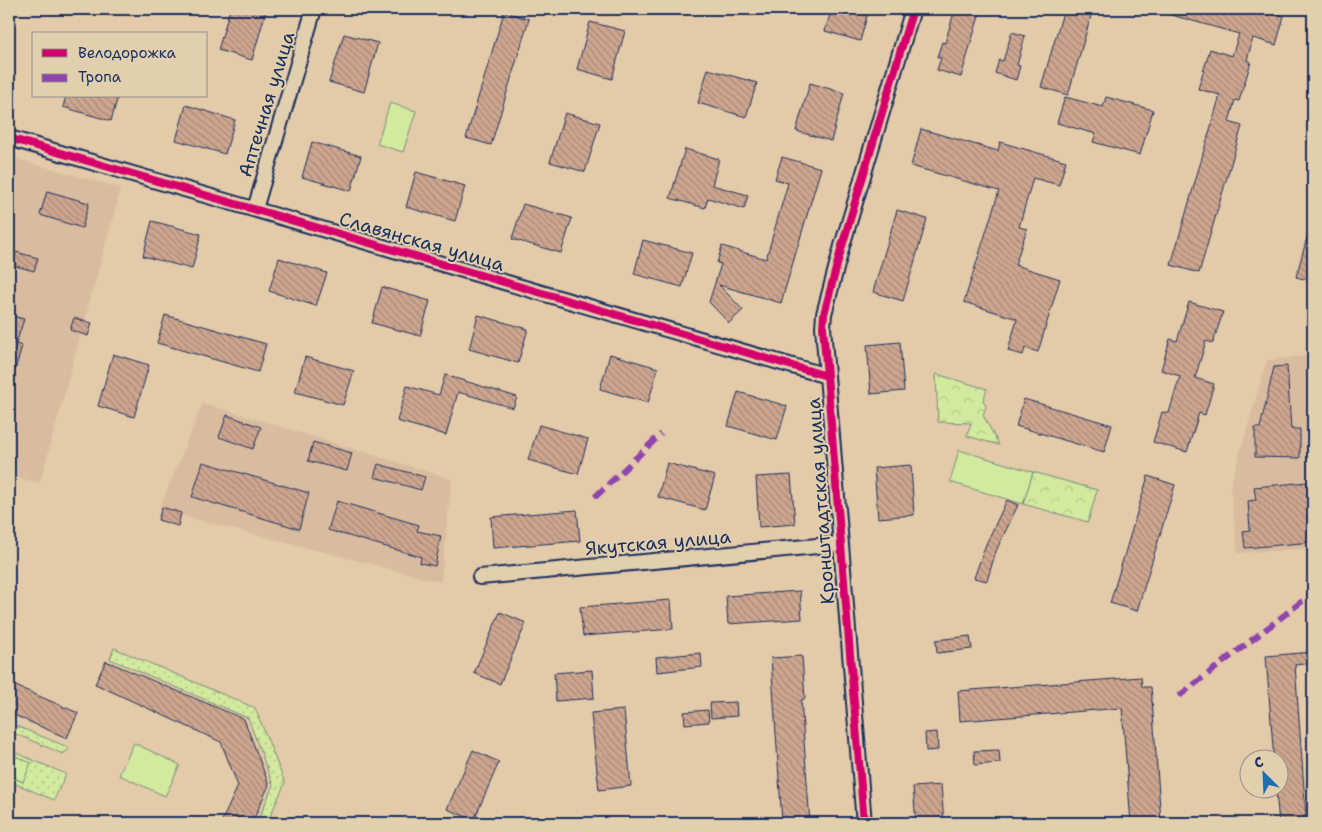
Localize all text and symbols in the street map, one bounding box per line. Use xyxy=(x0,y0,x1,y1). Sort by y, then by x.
street label: Аптечная улица xyxy=(232,28,301,180)
legend xyxy=(32,32,208,98)
text: Велодорожка xyxy=(78,43,177,63)
text: Тропа xyxy=(78,67,122,87)
street label: Славянская улица xyxy=(336,206,507,277)
street label: Кронштадтская улица xyxy=(801,397,840,605)
street label: Якутская улица xyxy=(584,524,732,561)
north arrow xyxy=(1240,750,1290,800)
text: С xyxy=(1251,752,1266,772)

